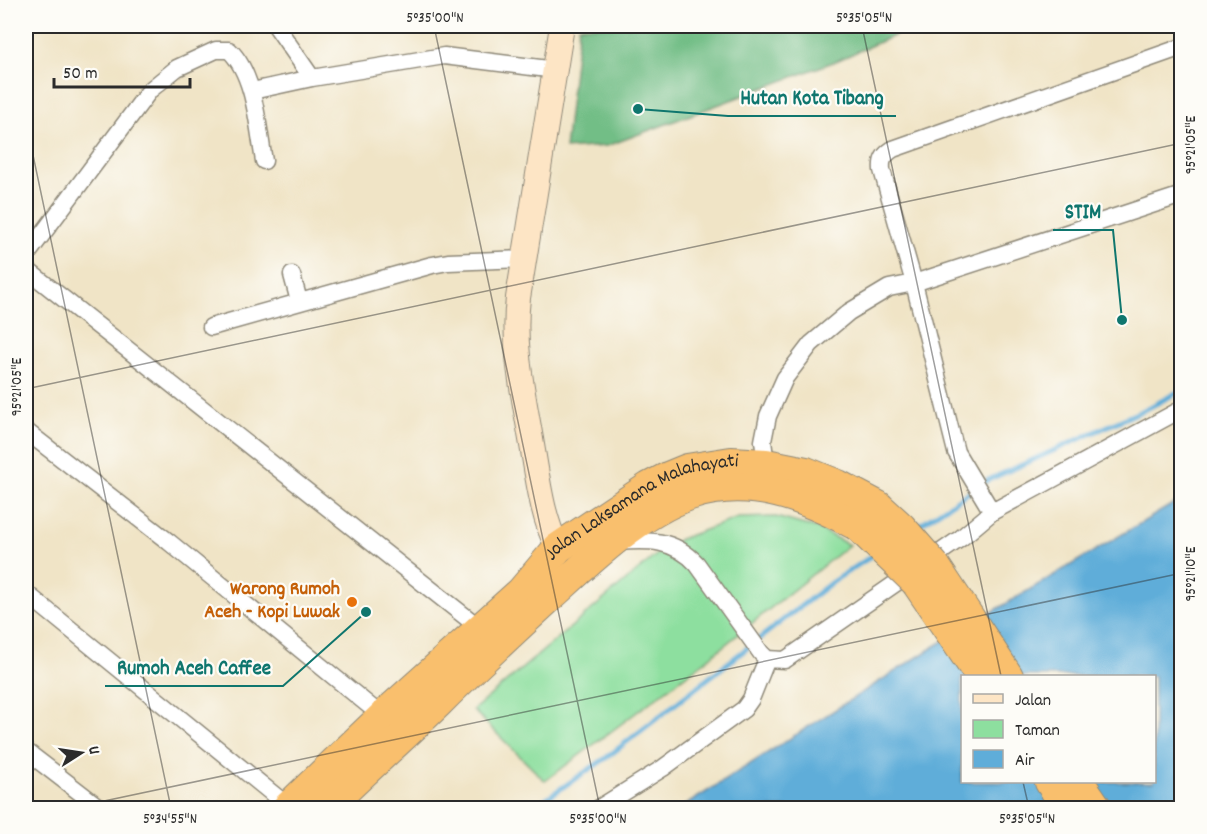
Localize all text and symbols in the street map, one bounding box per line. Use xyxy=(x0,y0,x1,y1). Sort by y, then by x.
text: 5°35'00"N xyxy=(406,8,464,30)
text: 5°35'05"N xyxy=(836,8,892,30)
scale bar xyxy=(54,51,190,89)
text: 50 m xyxy=(63,62,98,87)
callout: Hutan Kota Tibang xyxy=(728,77,896,116)
text: Hutan Kota Tibang xyxy=(740,85,884,115)
text: 95°21'05"E xyxy=(1181,115,1203,174)
callout: STIM xyxy=(1053,191,1113,230)
text: STIM xyxy=(1065,199,1101,229)
text: 95°21'05"E xyxy=(7,357,29,416)
street label: Jalan Laksamana Malahayati xyxy=(539,448,739,567)
text: 95°21'10"E xyxy=(1181,546,1203,602)
place label: Warong Rumoh Aceh - Kopi Luwak xyxy=(204,576,340,627)
marker: Warong Rumoh Aceh - Kopi Luwak xyxy=(345,595,359,609)
callout: Rumoh Aceh Caffee xyxy=(105,647,283,686)
text: Rumoh Aceh Caffee xyxy=(117,655,271,685)
legend xyxy=(961,675,1156,783)
text: Jalan xyxy=(1015,689,1051,714)
text: Taman xyxy=(1015,719,1060,744)
north arrow xyxy=(51,723,111,783)
text: U xyxy=(81,744,105,757)
text: Air xyxy=(1015,749,1035,774)
text: 5°34'55"N xyxy=(143,809,197,831)
text: 5°35'00"N xyxy=(569,809,627,831)
text: 5°35'05"N xyxy=(999,809,1055,831)

